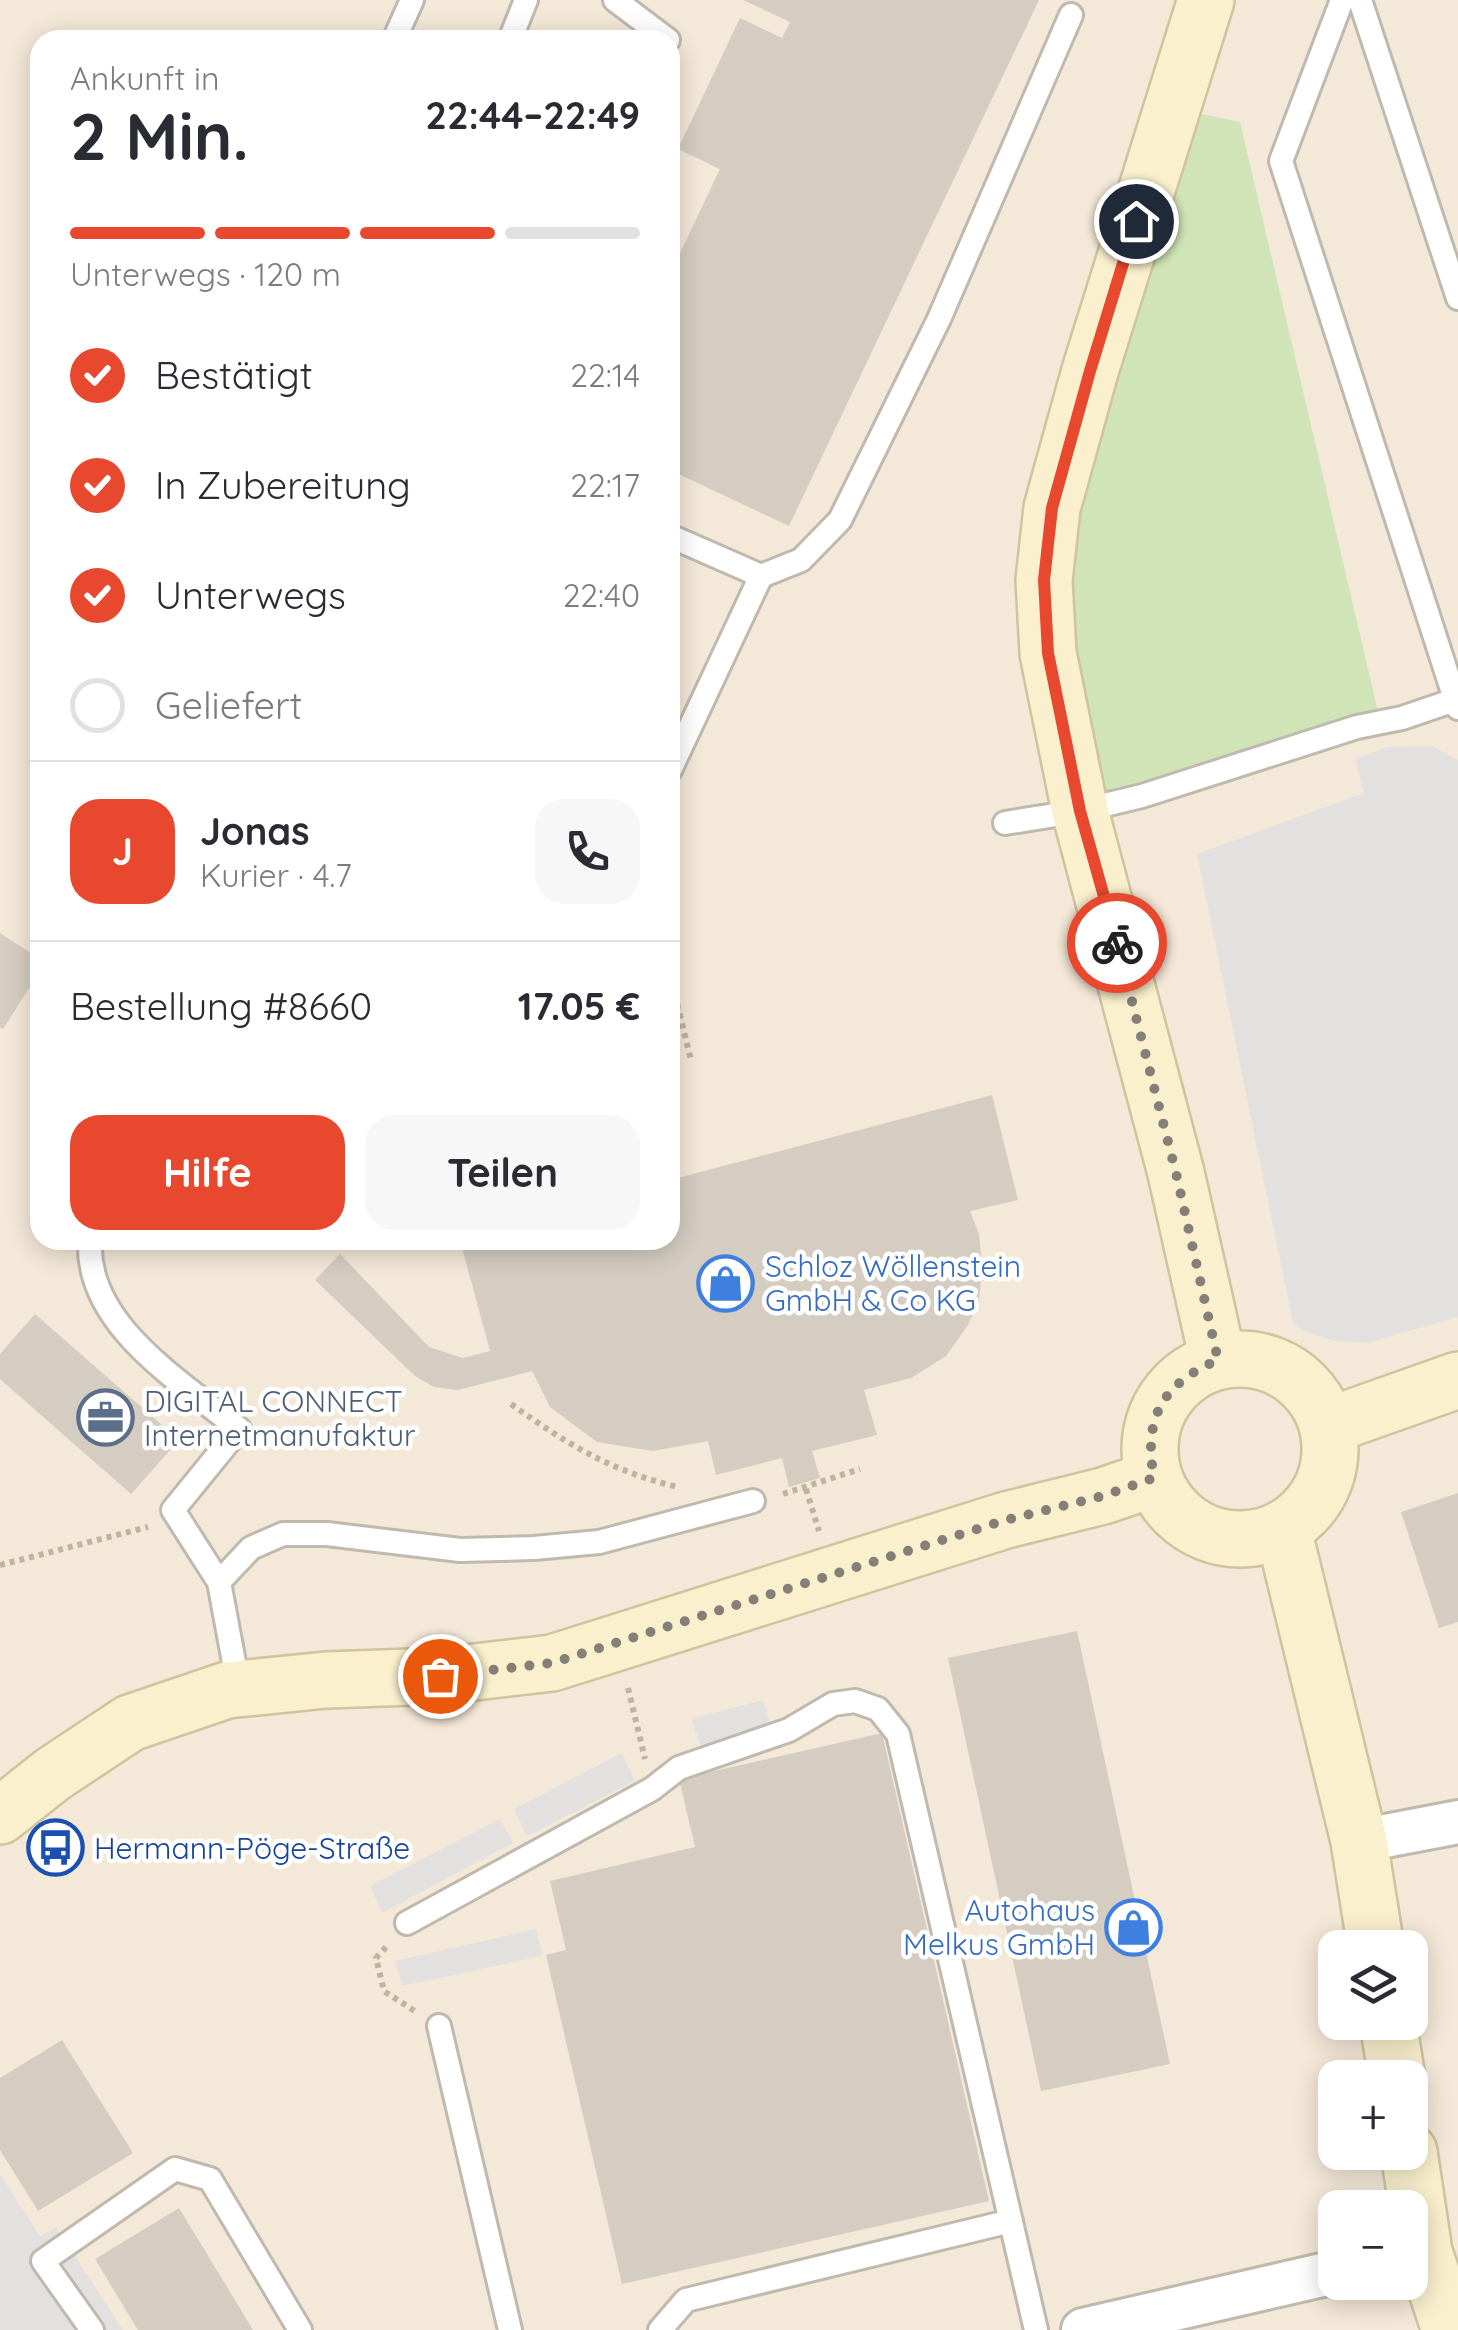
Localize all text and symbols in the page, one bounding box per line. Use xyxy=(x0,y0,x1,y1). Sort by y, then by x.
text: Ankunft in xyxy=(70,58,219,98)
text: 22:44–22:49 xyxy=(425,91,640,139)
text: 2 Min. xyxy=(70,95,249,176)
pin xyxy=(1094,179,1179,264)
icon: home xyxy=(1109,194,1164,249)
text: Unterwegs · 120 m xyxy=(70,254,341,294)
icon: check xyxy=(70,348,125,403)
text: Bestätigt xyxy=(155,351,313,399)
text: 22:14 xyxy=(570,355,640,395)
icon: check xyxy=(70,458,125,513)
text: In Zubereitung xyxy=(155,461,411,509)
text: 22:17 xyxy=(570,465,640,505)
icon: check xyxy=(70,568,125,623)
text: Unterwegs xyxy=(155,571,346,619)
text: 22:40 xyxy=(563,575,640,615)
text: Geliefert xyxy=(155,681,302,729)
button: phone xyxy=(535,799,640,904)
text: Jonas xyxy=(200,807,310,855)
text: J xyxy=(112,827,133,875)
text: Kurier · 4.7 xyxy=(200,855,352,895)
courier xyxy=(1067,893,1167,993)
icon: bike xyxy=(1090,916,1145,971)
text: Bestellung #8660 xyxy=(70,982,372,1030)
text: 17.05 € xyxy=(518,982,640,1030)
button: Hilfe xyxy=(70,1115,345,1230)
button: Teilen xyxy=(365,1115,640,1230)
place label: Schloz Wöllenstein GmbH & Co KG xyxy=(765,1247,1021,1319)
shop icon: Schloz Wöllenstein GmbH & Co KG xyxy=(696,1253,756,1313)
place label: DIGITAL CONNECT Internetmanufaktur xyxy=(144,1382,416,1454)
office icon: DIGITAL CONNECT Internetmanufaktur xyxy=(75,1388,135,1448)
pin xyxy=(398,1634,483,1719)
icon: bag xyxy=(413,1649,468,1704)
bus stop icon: Hermann-Pöge-Straße xyxy=(25,1818,85,1878)
place label: Hermann-Pöge-Straße xyxy=(94,1829,410,1867)
place label: Autohaus Melkus GmbH xyxy=(903,1891,1095,1963)
shop icon: Autohaus Melkus GmbH xyxy=(1104,1897,1164,1957)
map controls xyxy=(1318,1930,1428,2300)
button: layers xyxy=(1318,1930,1428,2040)
button: + xyxy=(1318,2060,1428,2170)
button: − xyxy=(1318,2190,1428,2300)

